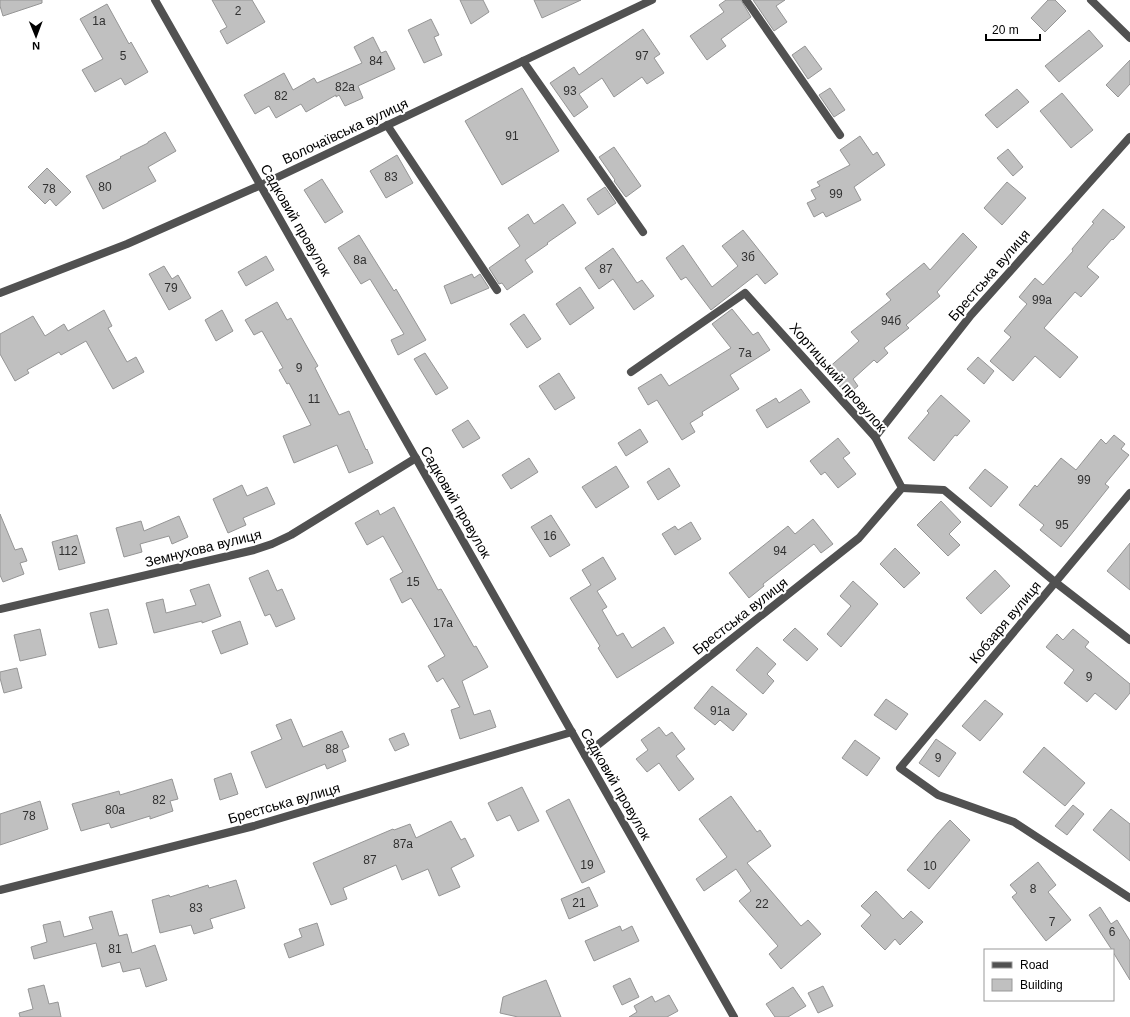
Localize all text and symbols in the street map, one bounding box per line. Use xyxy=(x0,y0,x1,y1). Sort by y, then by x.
house number: 2 xyxy=(235,4,242,18)
house number: 1а xyxy=(92,14,106,28)
north arrow xyxy=(16,16,56,56)
scale bar xyxy=(986,16,1040,42)
text: 20 m xyxy=(992,23,1019,37)
text: N xyxy=(32,40,40,52)
house number: 5 xyxy=(120,49,127,63)
house number: 97 xyxy=(635,49,649,63)
house number: 84 xyxy=(369,54,383,68)
house number: 82а xyxy=(335,80,355,94)
house number: 93 xyxy=(563,84,577,98)
house number: 82 xyxy=(274,89,288,103)
street label: Волочаївська вулиця xyxy=(280,95,410,167)
house number: 91 xyxy=(505,129,519,143)
street label: Садковий провулок xyxy=(257,161,335,280)
house number: 83 xyxy=(384,170,398,184)
house number: 80 xyxy=(98,180,112,194)
house number: 78 xyxy=(42,182,56,196)
house number: 99 xyxy=(829,187,843,201)
street label: Брестська вулиця xyxy=(945,226,1033,324)
house number: 3б xyxy=(741,250,755,264)
house number: 8а xyxy=(353,253,367,267)
house number: 87 xyxy=(599,262,613,276)
house number: 79 xyxy=(164,281,178,295)
house number: 99а xyxy=(1032,293,1052,307)
house number: 94б xyxy=(881,314,901,328)
street label: Хортицький провулок xyxy=(786,319,890,435)
house number: 7а xyxy=(738,346,752,360)
house number: 9 xyxy=(296,361,303,375)
house number: 11 xyxy=(308,392,321,406)
street label: Садковий провулок xyxy=(417,443,495,562)
house number: 99 xyxy=(1077,473,1091,487)
house number: 95 xyxy=(1055,518,1069,532)
street label: Земнухова вулиця xyxy=(143,526,263,570)
house number: 16 xyxy=(543,529,557,543)
house number: 112 xyxy=(58,544,78,558)
house number: 94 xyxy=(773,544,787,558)
street label: Брестська вулиця xyxy=(689,574,791,658)
house number: 15 xyxy=(406,575,420,589)
street label: Кобзаря вулиця xyxy=(966,578,1044,666)
house number: 17а xyxy=(433,616,453,630)
house number: 9 xyxy=(1086,670,1093,684)
house number: 91а xyxy=(710,704,730,718)
street label: Садковий провулок xyxy=(577,725,655,844)
house number: 88 xyxy=(325,742,339,756)
house number: 9 xyxy=(935,751,942,765)
street label: Брестська вулиця xyxy=(226,779,342,827)
house number: 82 xyxy=(152,793,166,807)
house number: 80а xyxy=(105,803,125,817)
house number: 78 xyxy=(22,809,36,823)
house number: 87а xyxy=(393,837,413,851)
house number: 87 xyxy=(363,853,377,867)
house number: 19 xyxy=(580,858,594,872)
house number: 10 xyxy=(923,859,937,873)
house number: 8 xyxy=(1030,882,1037,896)
house number: 21 xyxy=(572,896,586,910)
house number: 22 xyxy=(755,897,769,911)
house number: 83 xyxy=(189,901,203,915)
house number: 7 xyxy=(1049,915,1056,929)
house number: 6 xyxy=(1109,925,1116,939)
house number: 81 xyxy=(108,942,122,956)
legend xyxy=(984,949,1114,1001)
text: Road xyxy=(1020,958,1049,972)
text: Building xyxy=(1020,978,1063,992)

